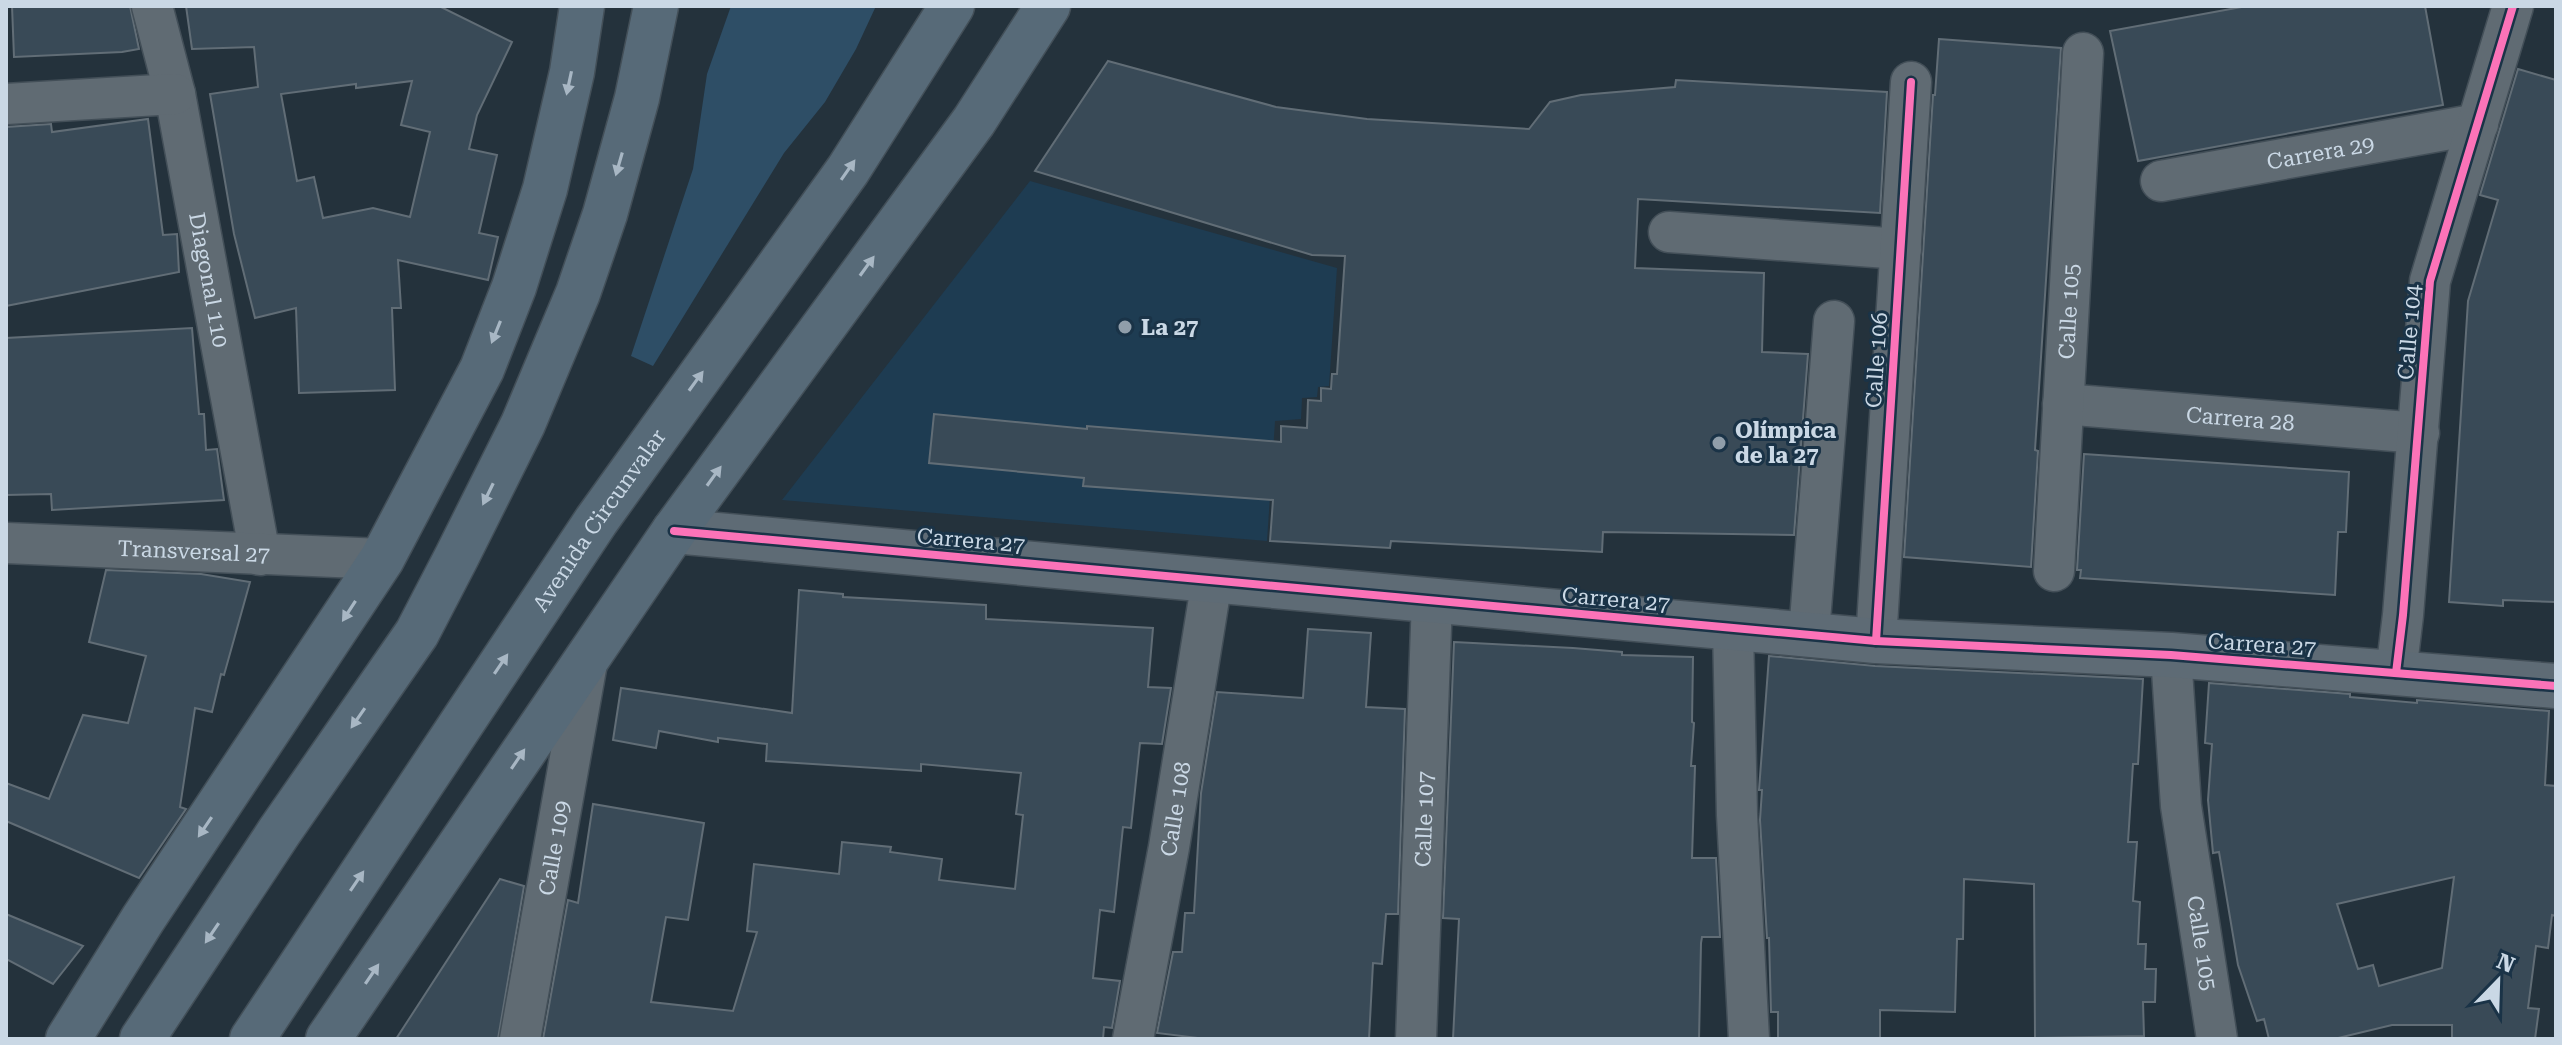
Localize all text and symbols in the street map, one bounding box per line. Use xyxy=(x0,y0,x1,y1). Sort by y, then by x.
one-way arrow xyxy=(562,71,575,96)
street label: Carrera 29 xyxy=(2265,131,2376,175)
one-way arrow xyxy=(612,152,625,176)
one-way arrow xyxy=(840,159,855,180)
street label: Diagonal 110 xyxy=(184,210,233,350)
one-way arrow xyxy=(859,256,875,277)
street label: Calle 105 xyxy=(2054,263,2084,360)
street label: Calle 104 xyxy=(2393,283,2426,381)
street label: Calle 106 xyxy=(1861,311,1892,409)
place label: La 27 xyxy=(1141,315,1198,340)
marker: La 27 xyxy=(1116,318,1134,336)
one-way arrow xyxy=(489,320,502,344)
one-way arrow xyxy=(688,370,704,392)
street label: Carrera 28 xyxy=(2185,402,2296,436)
place label: Olímpica de la 27 xyxy=(1735,418,1836,468)
street label: Avenida Circunvalar xyxy=(527,425,671,616)
marker: Olímpica de la 27 xyxy=(1710,434,1728,452)
one-way arrow xyxy=(706,466,721,487)
one-way arrow xyxy=(481,482,495,506)
street label: Carrera 27 xyxy=(916,523,1026,558)
street label: Transversal 27 xyxy=(117,536,271,567)
street label: Carrera 27 xyxy=(1561,582,1671,617)
one-way arrow xyxy=(342,600,356,622)
street label: Carrera 27 xyxy=(2207,628,2317,661)
one-way arrow xyxy=(493,653,507,675)
one-way arrow xyxy=(351,708,366,729)
one-way arrow xyxy=(510,749,525,770)
street label: Calle 108 xyxy=(1155,760,1196,859)
street label: Calle 107 xyxy=(1410,771,1439,868)
street label: Calle 109 xyxy=(534,799,575,898)
one-way arrow xyxy=(198,817,213,838)
one-way arrow xyxy=(349,870,364,891)
street label: Calle 105 xyxy=(2182,894,2221,992)
one-way arrow xyxy=(205,923,220,944)
north arrow xyxy=(2458,941,2538,1021)
text: N xyxy=(2493,948,2518,978)
one-way arrow xyxy=(364,964,379,985)

